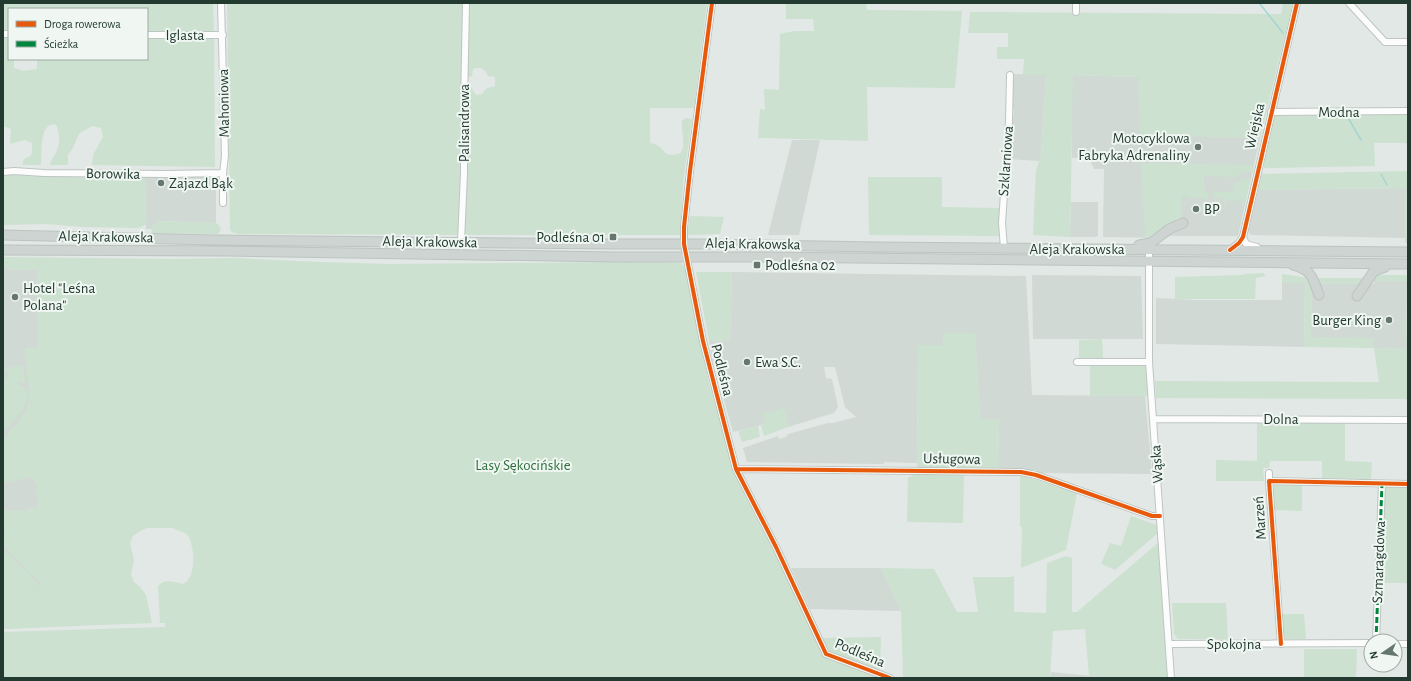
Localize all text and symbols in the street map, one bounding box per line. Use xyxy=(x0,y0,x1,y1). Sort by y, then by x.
legend xyxy=(8,8,148,60)
text: Droga rowerowa xyxy=(44,18,121,30)
street label: Iglasta xyxy=(166,28,204,43)
text: Ścieżka xyxy=(44,36,79,50)
street label: Mahoniowa xyxy=(216,68,232,138)
street label: Palisandrowa xyxy=(457,84,472,162)
street label: Wiejska xyxy=(1242,101,1268,151)
street label: Modna xyxy=(1318,105,1360,120)
street label: Szklarniowa xyxy=(996,125,1016,197)
place label: Motocyklowa Fabryka Adrenaliny xyxy=(1078,131,1191,163)
marker: Motocyklowa Fabryka Adrenaliny xyxy=(1193,142,1203,152)
street label: Borowika xyxy=(86,166,140,182)
place label: Zajazd Bąk xyxy=(169,176,233,191)
marker: Zajazd Bąk xyxy=(156,178,166,188)
place label: BP xyxy=(1204,202,1220,217)
marker: BP xyxy=(1191,204,1201,214)
street label: Aleja Krakowska xyxy=(58,229,154,245)
place label: Podleśna 01 xyxy=(536,230,605,245)
marker: Podleśna 01 xyxy=(608,232,618,242)
street label: Aleja Krakowska xyxy=(382,234,478,250)
street label: Aleja Krakowska xyxy=(705,236,801,252)
street label: Aleja Krakowska xyxy=(1029,242,1125,257)
place label: Podleśna 02 xyxy=(765,258,836,273)
marker: Podleśna 02 xyxy=(752,260,762,270)
place label: Hotel "Leśna Polana" xyxy=(23,281,95,313)
marker: Hotel "Leśna Polana" xyxy=(10,292,20,302)
place label: Burger King xyxy=(1312,313,1382,328)
marker: Burger King xyxy=(1384,315,1394,325)
street label: Podleśna xyxy=(708,342,736,398)
place label: Ewa S.C. xyxy=(755,355,801,370)
marker: Ewa S.C. xyxy=(742,357,752,367)
street label: Dolna xyxy=(1263,412,1299,427)
street label: Wąska xyxy=(1148,444,1166,484)
street label: Usługowa xyxy=(923,451,981,467)
park label: Lasy Sękocińskie xyxy=(475,458,571,473)
street label: Marzeń xyxy=(1251,496,1269,540)
street label: Szmaragdowa xyxy=(1370,520,1388,604)
north arrow xyxy=(1363,633,1403,673)
street label: Podleśna xyxy=(833,636,887,670)
street label: Spokojna xyxy=(1207,637,1261,652)
text: N xyxy=(1368,650,1380,660)

